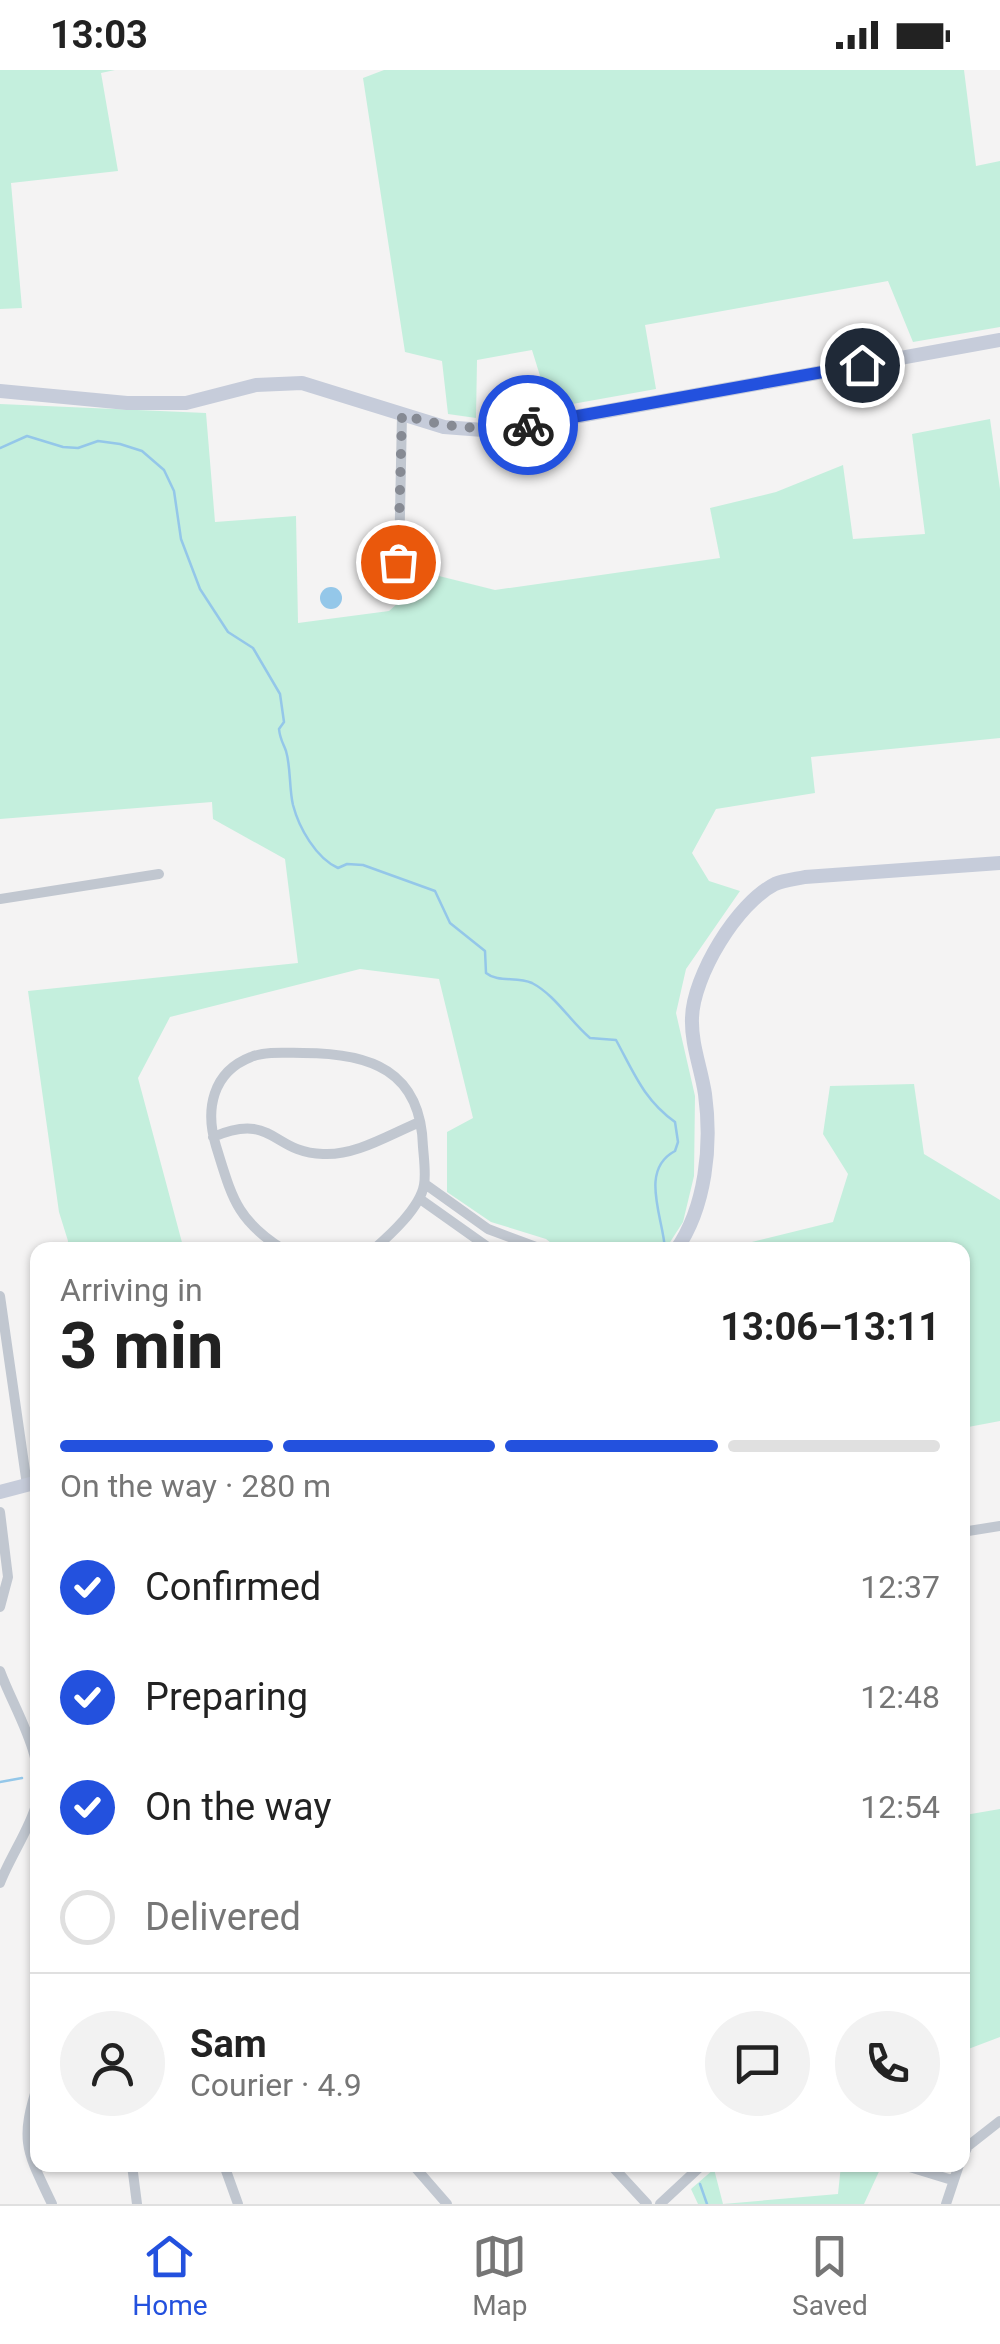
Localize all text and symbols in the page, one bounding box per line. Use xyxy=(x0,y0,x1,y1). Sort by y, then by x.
text: 13:03 xyxy=(50,13,148,57)
pin xyxy=(820,323,905,408)
icon: home xyxy=(835,338,890,393)
courier xyxy=(478,375,578,475)
icon: bike xyxy=(501,398,556,453)
pin xyxy=(356,520,441,605)
icon: bag xyxy=(371,535,426,590)
text: Arriving in xyxy=(60,1271,203,1309)
text: 13:06–13:11 xyxy=(720,1305,940,1349)
text: 3 min xyxy=(60,1308,223,1384)
text: On the way · 280 m xyxy=(60,1467,331,1505)
icon: check xyxy=(60,1560,115,1615)
text: Confirmed xyxy=(145,1565,321,1609)
text: 12:37 xyxy=(860,1568,940,1606)
icon: check xyxy=(60,1670,115,1725)
text: Preparing xyxy=(145,1675,308,1719)
text: 12:48 xyxy=(860,1678,940,1716)
icon: check xyxy=(60,1780,115,1835)
text: On the way xyxy=(145,1785,331,1829)
text: 12:54 xyxy=(860,1788,940,1826)
text: Delivered xyxy=(145,1895,301,1939)
button: person xyxy=(60,2011,165,2116)
button: chat xyxy=(705,2011,810,2116)
button: phone xyxy=(835,2011,940,2116)
text: Sam xyxy=(190,2022,267,2066)
text: Courier · 4.9 xyxy=(190,2066,362,2104)
tab: Home xyxy=(132,2229,208,2322)
tab: Map xyxy=(472,2229,528,2322)
tab: Saved xyxy=(792,2229,868,2322)

